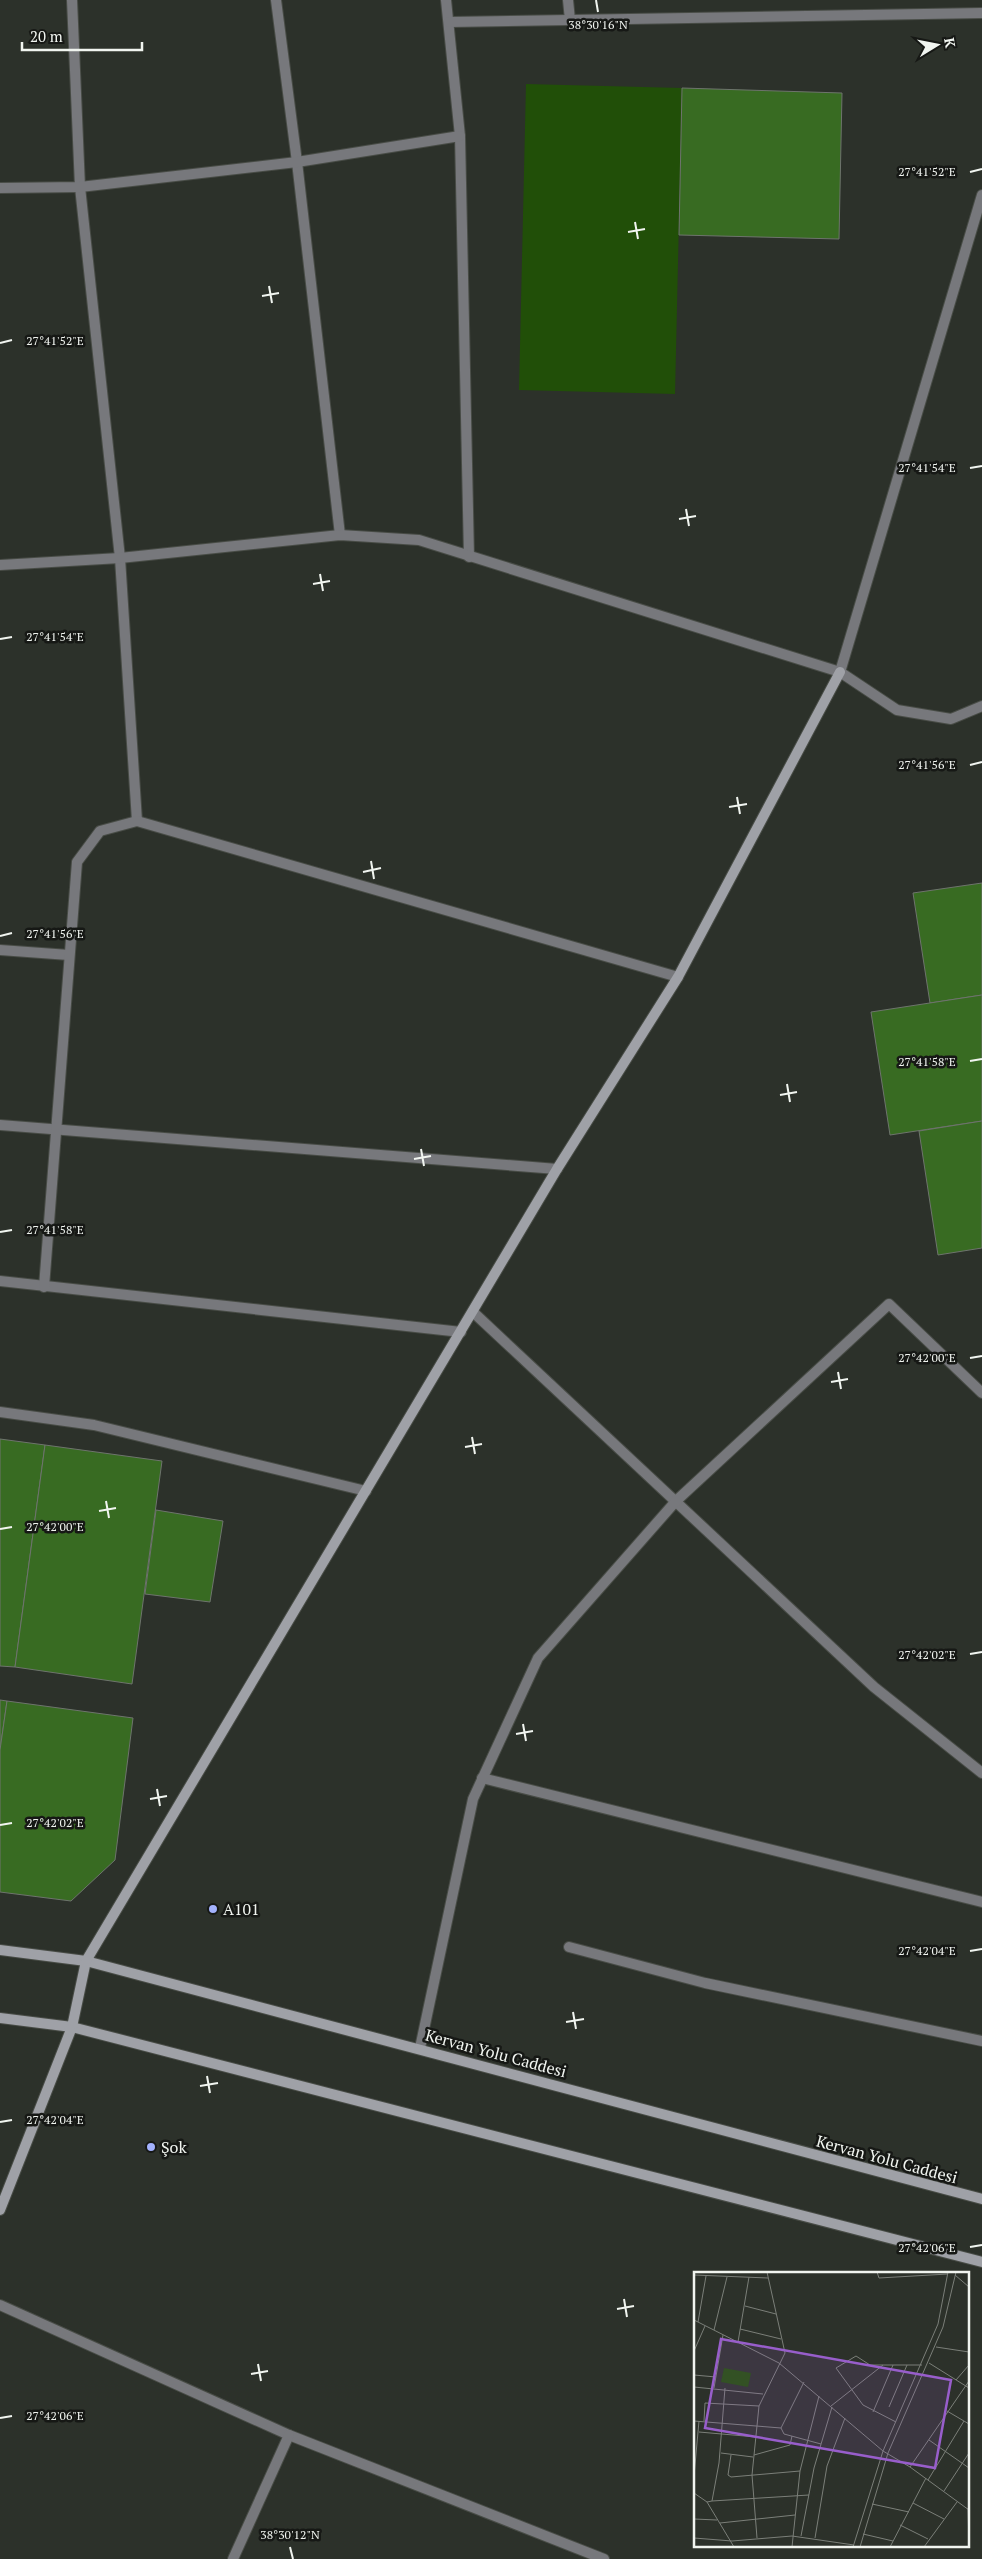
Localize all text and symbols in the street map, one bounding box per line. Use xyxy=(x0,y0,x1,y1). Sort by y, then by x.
text: 38°30'16"N xyxy=(568,17,628,32)
scale bar xyxy=(22,20,142,52)
north arrow xyxy=(912,20,962,70)
text: 20 m xyxy=(30,26,63,46)
text: K xyxy=(940,36,961,49)
text: 27°41'52"E xyxy=(898,164,956,179)
text: 27°41'52"E xyxy=(26,333,84,348)
text: 27°41'54"E xyxy=(898,460,956,475)
text: 27°41'54"E xyxy=(26,629,84,644)
text: 27°41'56"E xyxy=(898,757,956,772)
text: 27°41'56"E xyxy=(26,926,84,941)
text: 27°41'58"E xyxy=(898,1054,956,1069)
text: 27°41'58"E xyxy=(26,1222,84,1237)
text: 27°42'00"E xyxy=(898,1350,956,1365)
text: 27°42'00"E xyxy=(26,1519,84,1534)
text: 27°42'02"E xyxy=(898,1647,956,1662)
text: 27°42'02"E xyxy=(26,1815,84,1830)
place label: A101 xyxy=(223,1898,260,1920)
marker: A101 xyxy=(207,1903,219,1915)
text: 27°42'04"E xyxy=(898,1943,956,1958)
street label: Kervan Yolu Caddesi xyxy=(423,2024,569,2082)
text: 27°42'04"E xyxy=(26,2112,84,2127)
street label: Kervan Yolu Caddesi xyxy=(814,2130,960,2188)
place label: Şok xyxy=(161,2136,187,2158)
marker: Şok xyxy=(145,2141,157,2153)
text: 27°42'06"E xyxy=(898,2240,956,2255)
inset map xyxy=(694,2272,970,2546)
text: 27°42'06"E xyxy=(26,2408,84,2423)
text: 38°30'12"N xyxy=(260,2527,320,2542)

